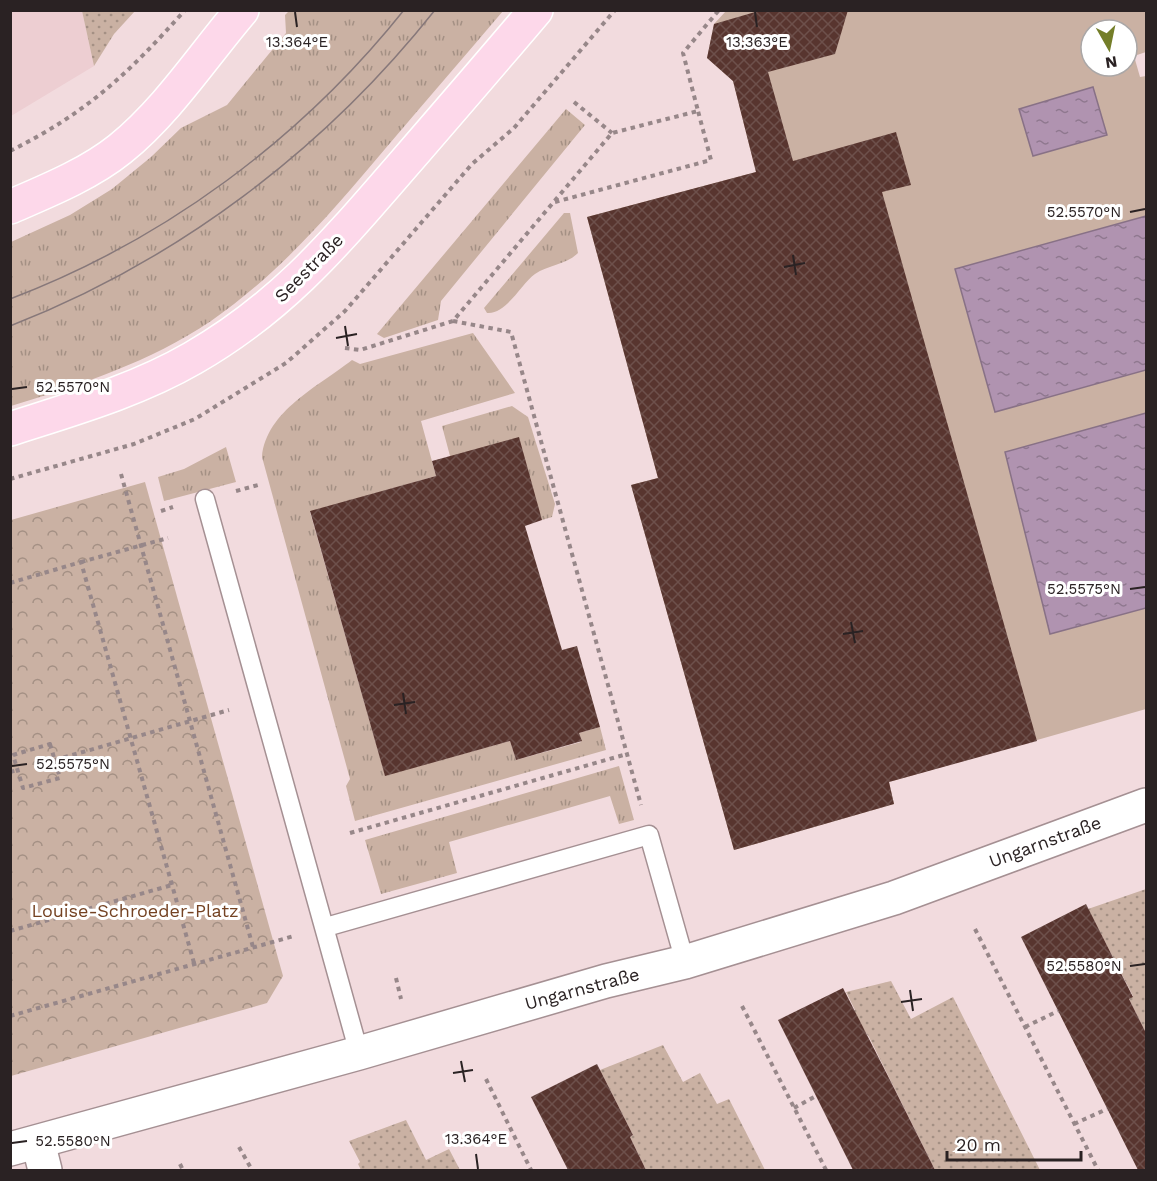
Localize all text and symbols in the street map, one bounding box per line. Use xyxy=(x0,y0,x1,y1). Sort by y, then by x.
north arrow xyxy=(1079,18,1139,78)
text: 13.364°E xyxy=(266,33,328,51)
text: 13.363°E xyxy=(726,33,788,51)
text: N xyxy=(1104,52,1119,73)
text: 52.5570°N xyxy=(1047,203,1121,221)
street label: Seestraße xyxy=(270,229,347,306)
text: 52.5570°N xyxy=(36,378,110,396)
text: 52.5575°N xyxy=(1047,580,1121,598)
text: 52.5575°N xyxy=(36,755,110,773)
street label: Ungarnstraße xyxy=(986,812,1104,872)
park label: Louise-Schroeder-Platz xyxy=(31,900,239,921)
text: 52.5580°N xyxy=(1046,957,1122,975)
street label: Ungarnstraße xyxy=(522,963,642,1014)
scale bar xyxy=(947,1124,1080,1162)
text: 13.364°E xyxy=(445,1130,507,1148)
text: 52.5580°N xyxy=(35,1132,111,1150)
text: 20 m xyxy=(956,1134,1001,1155)

